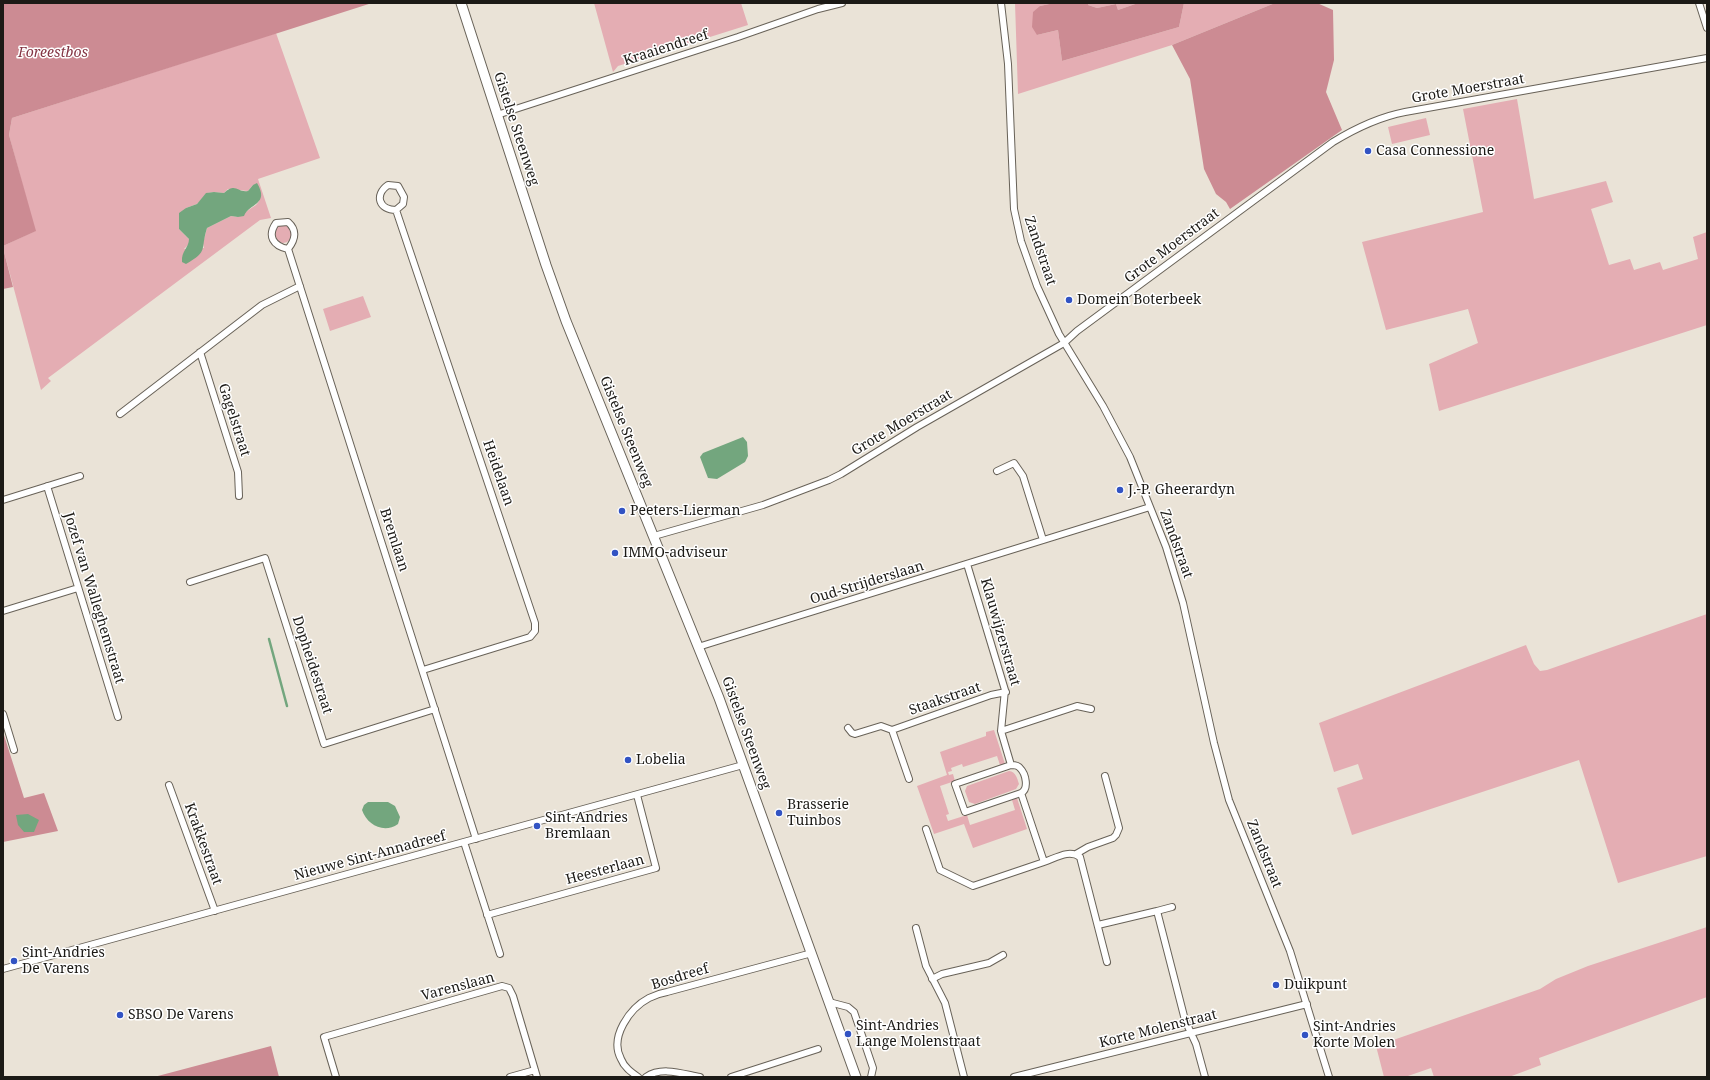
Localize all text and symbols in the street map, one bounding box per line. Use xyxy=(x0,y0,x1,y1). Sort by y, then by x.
street label: Kraaiendreef xyxy=(621,26,711,70)
park label: Foreestbos xyxy=(18,45,88,61)
street label: Gistelse Steenweg xyxy=(490,70,542,188)
street label: Grote Moerstraat xyxy=(1410,71,1526,107)
place label: Casa Connessione xyxy=(1376,143,1494,159)
marker: Casa Connessione xyxy=(1363,146,1373,156)
street label: Grote Moerstraat xyxy=(1121,205,1223,287)
street label: Zandstraat xyxy=(1020,214,1060,288)
place label: Domein Boterbeek xyxy=(1077,292,1201,308)
marker: Domein Boterbeek xyxy=(1064,295,1074,305)
street label: Gistelse Steenweg xyxy=(596,374,656,490)
street label: Gagelstraat xyxy=(214,382,254,458)
street label: Grote Moerstraat xyxy=(849,386,955,460)
street label: Heidelaan xyxy=(479,438,517,508)
place label: J.-P. Gheerardyn xyxy=(1128,482,1235,498)
marker: J.-P. Gheerardyn xyxy=(1115,485,1125,495)
place label: Peeters-Lierman xyxy=(630,503,741,519)
street label: Bremlaan xyxy=(376,506,412,574)
marker: Peeters-Lierman xyxy=(617,506,627,516)
street label: Zandstraat xyxy=(1156,507,1196,581)
street label: Jozef van Walleghemstraat xyxy=(60,510,128,686)
place label: IMMO-adviseur xyxy=(623,545,727,561)
marker: IMMO-adviseur xyxy=(610,548,620,558)
street label: Oud-Strijderslaan xyxy=(808,558,926,608)
street label: Klauwijzerstraat xyxy=(977,576,1023,688)
street label: Dopheidestraat xyxy=(288,614,336,716)
street label: Gistelse Steenweg xyxy=(718,674,774,792)
street label: Staakstraat xyxy=(907,679,983,719)
place label: Lobelia xyxy=(636,752,686,768)
marker: Lobelia xyxy=(623,755,633,765)
place label: Brasserie Tuinbos xyxy=(787,797,849,830)
street label: Krakkestraat xyxy=(180,801,226,887)
marker: Brasserie Tuinbos xyxy=(774,808,784,818)
place label: Sint-Andries Bremlaan xyxy=(545,810,628,842)
street label: Zandstraat xyxy=(1243,817,1285,891)
marker: Sint-Andries Bremlaan xyxy=(532,821,542,831)
street label: Nieuwe Sint-Annadreef xyxy=(292,828,448,884)
street label: Heesterlaan xyxy=(564,851,646,889)
place label: Sint-Andries De Varens xyxy=(22,945,105,978)
marker: Sint-Andries De Varens xyxy=(9,956,19,966)
street label: Bosdreef xyxy=(649,960,711,994)
street label: Varenslaan xyxy=(420,969,496,1005)
place label: Duikpunt xyxy=(1284,977,1347,993)
marker: Duikpunt xyxy=(1271,980,1281,990)
street label: Korte Molenstraat xyxy=(1097,1006,1219,1052)
place label: SBSO De Varens xyxy=(128,1007,234,1023)
marker: SBSO De Varens xyxy=(115,1010,125,1020)
place label: Sint-Andries Lange Molenstraat xyxy=(856,1018,981,1050)
place label: Sint-Andries Korte Molen xyxy=(1313,1019,1396,1052)
marker: Sint-Andries Lange Molenstraat xyxy=(843,1029,853,1039)
marker: Sint-Andries Korte Molen xyxy=(1300,1030,1310,1040)

